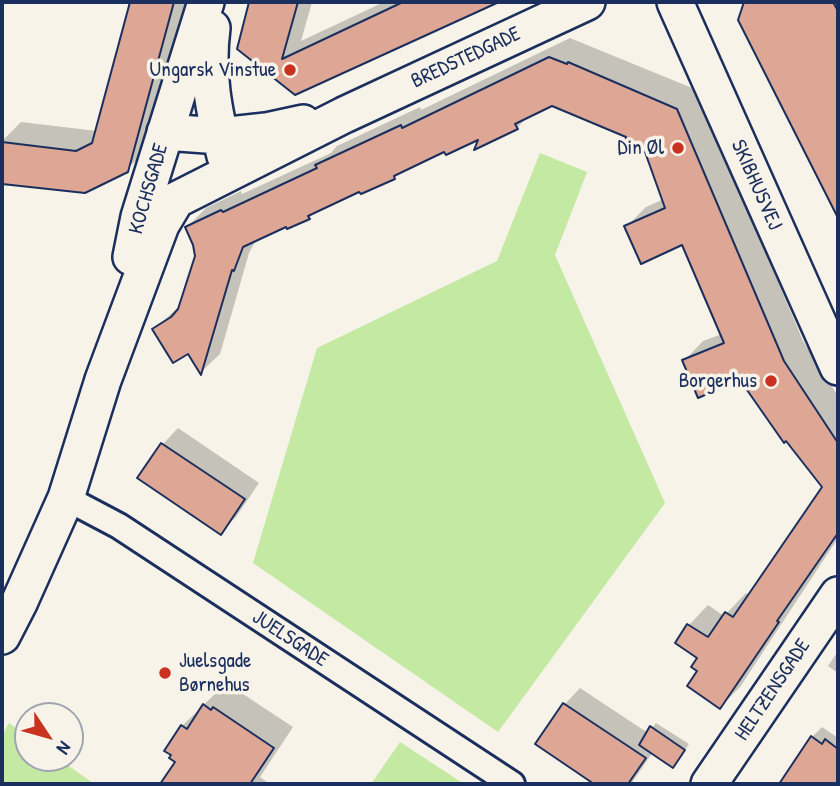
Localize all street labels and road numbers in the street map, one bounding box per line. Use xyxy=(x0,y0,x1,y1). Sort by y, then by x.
street label: BREDSTEDGADE xyxy=(407,22,525,94)
street label: SKIBHUSVEJ xyxy=(725,136,787,234)
street label: KOCHSGADE xyxy=(124,141,174,237)
street label: JUELSGADE xyxy=(247,605,333,673)
street label: HELTZENSGADE xyxy=(730,634,816,746)

